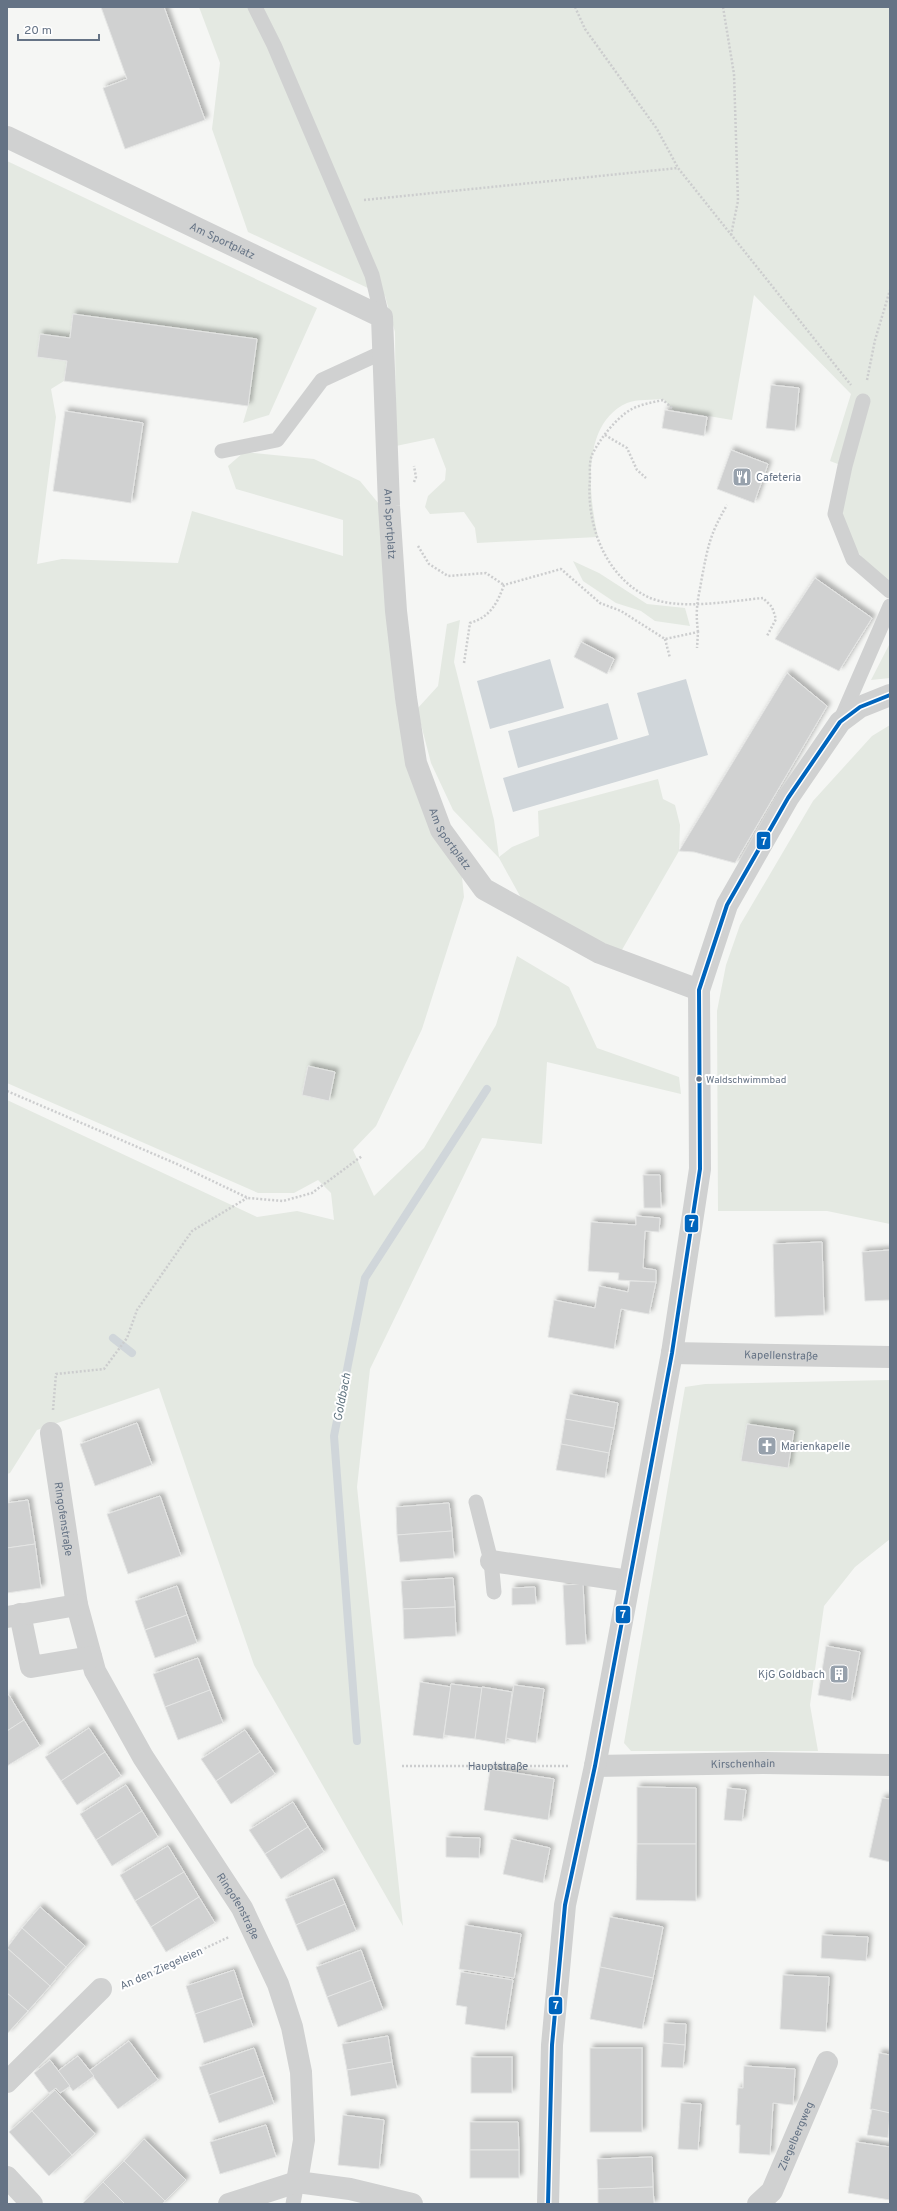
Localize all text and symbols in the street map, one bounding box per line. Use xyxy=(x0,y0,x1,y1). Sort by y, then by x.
scale bar xyxy=(18,16,99,42)
text: 20 m xyxy=(24,23,52,39)
street label: Am Sportplatz xyxy=(187,220,257,263)
restaurant icon: Cafeteria xyxy=(731,466,753,488)
place label: Cafeteria xyxy=(756,471,801,485)
street label: Am Sportplatz xyxy=(380,488,399,560)
street label: Am Sportplatz xyxy=(425,806,474,873)
line badge: 7 xyxy=(756,831,771,850)
text: 7 xyxy=(761,835,767,849)
marker: Waldschwimmbad xyxy=(694,1074,704,1084)
place label: Waldschwimmbad xyxy=(706,1074,786,1087)
line badge: 7 xyxy=(684,1214,699,1233)
text: 7 xyxy=(689,1217,695,1231)
street label: Kapellenstraße xyxy=(744,1348,818,1364)
water label: Goldbach xyxy=(330,1371,356,1423)
church icon: Marienkapelle xyxy=(756,1435,778,1457)
place label: Marienkapelle xyxy=(781,1440,850,1454)
street label: Ringofenstraße xyxy=(50,1481,76,1557)
line badge: 7 xyxy=(615,1605,631,1624)
text: 7 xyxy=(620,1608,626,1622)
building icon: KjG Goldbach xyxy=(828,1663,850,1685)
place label: KjG Goldbach xyxy=(758,1668,825,1682)
street label: Kirschenhain xyxy=(711,1757,775,1772)
street label: Hauptstraße xyxy=(468,1760,528,1774)
street label: Ringofenstraße xyxy=(213,1871,262,1942)
street label: An den Ziegeleien xyxy=(118,1944,205,1993)
line badge: 7 xyxy=(548,1996,563,2015)
text: 7 xyxy=(553,1999,559,2013)
street label: Ziegelbergweg xyxy=(776,2100,817,2173)

